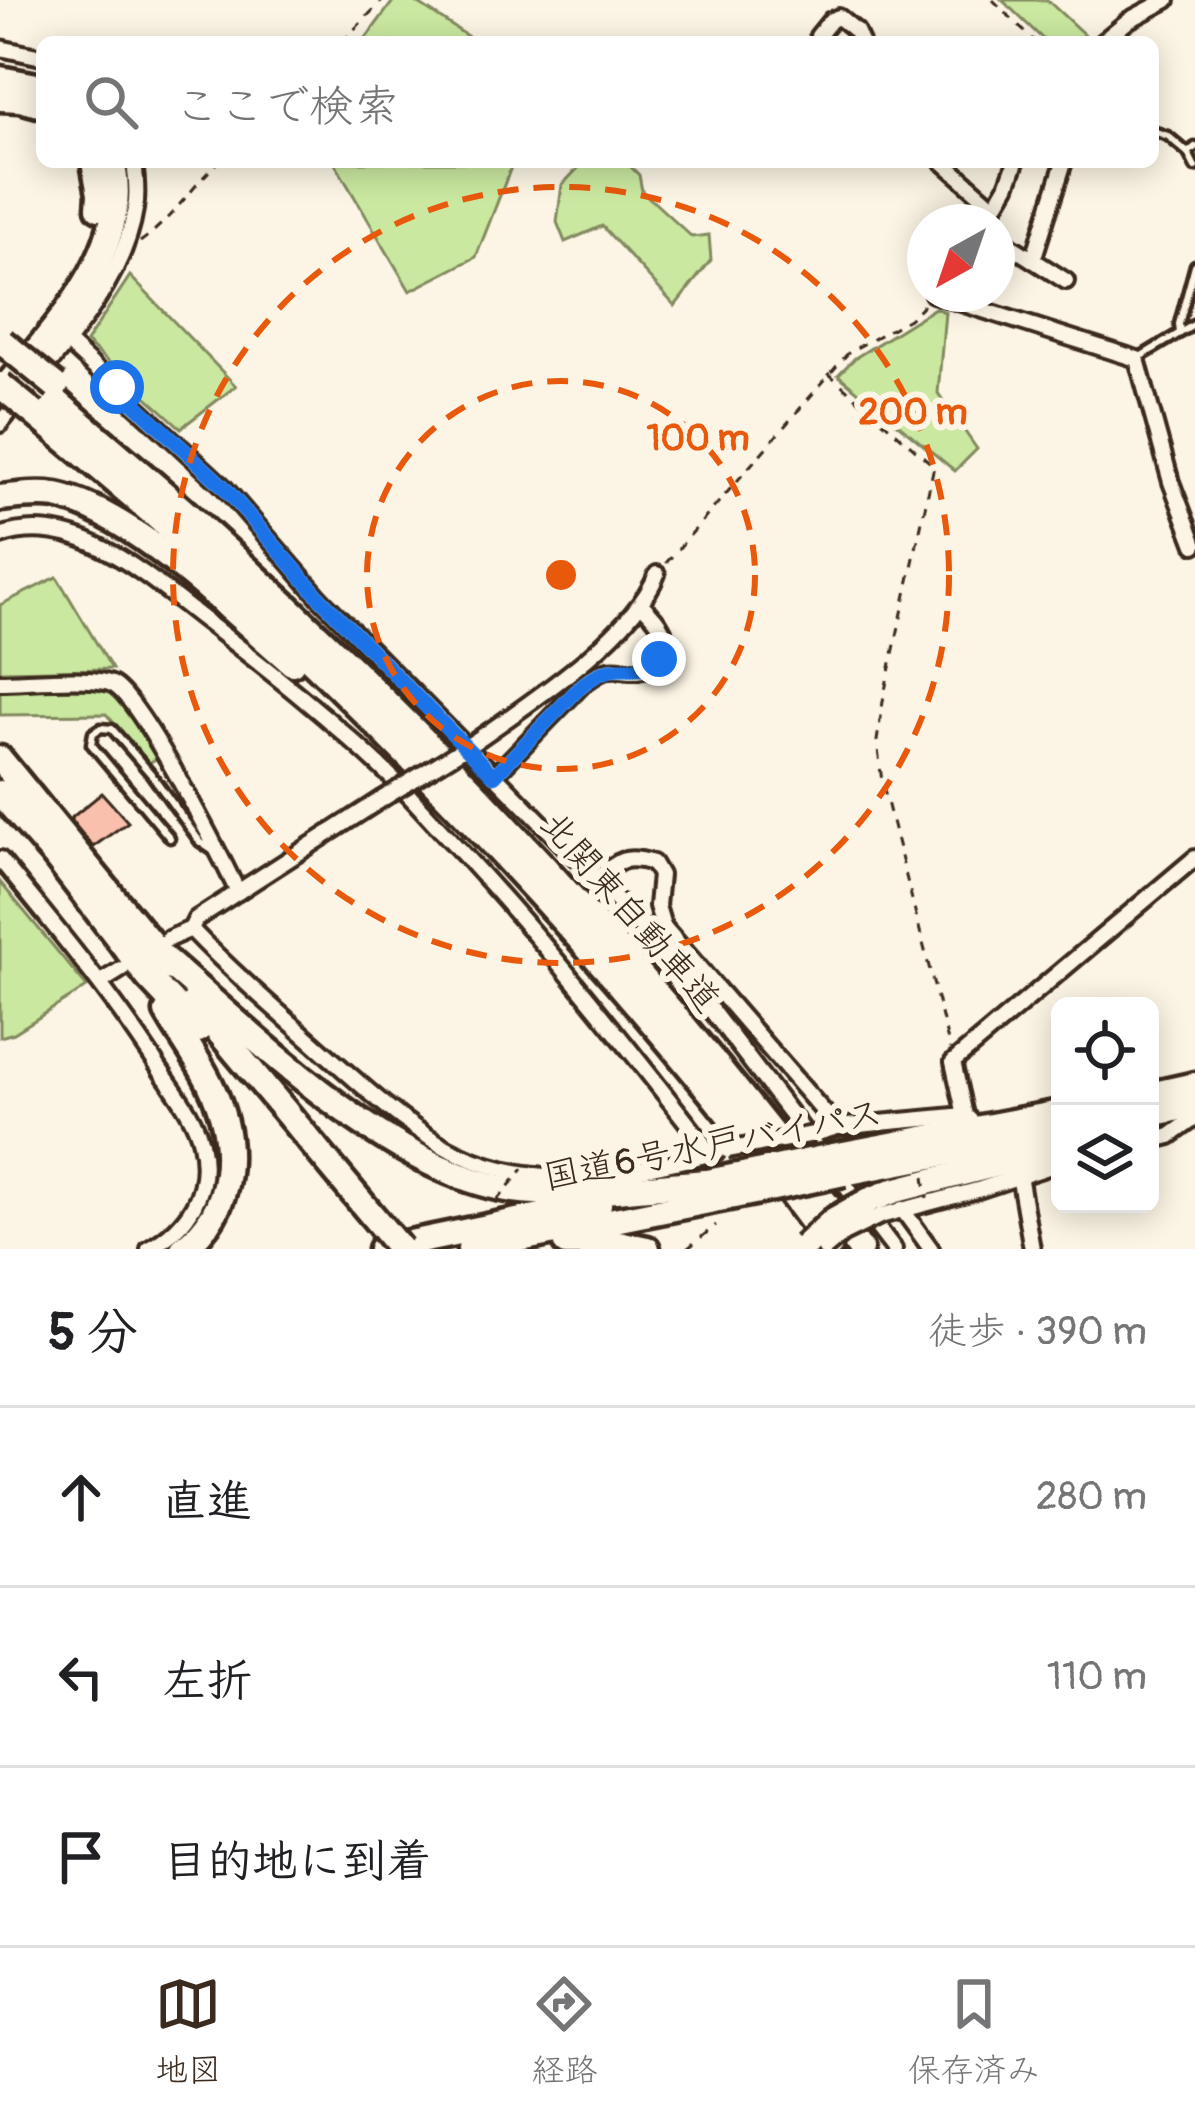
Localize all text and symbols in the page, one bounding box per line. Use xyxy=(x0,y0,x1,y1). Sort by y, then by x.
search box xyxy=(36,36,1159,168)
icon: search xyxy=(78,69,144,135)
text: ここで検索 xyxy=(174,79,399,135)
north arrow xyxy=(907,204,1015,312)
route start xyxy=(90,360,144,414)
text: 200 m xyxy=(858,390,968,435)
text: 100 m xyxy=(646,416,750,461)
centre of rings xyxy=(540,554,582,596)
route end xyxy=(632,632,686,686)
street label: 北関東自動車道 xyxy=(530,802,730,1022)
map controls xyxy=(1051,997,1159,1213)
button: locate xyxy=(1051,997,1159,1105)
street label: 国道6号水戸バイパス xyxy=(540,1090,886,1200)
button: layers xyxy=(1051,1105,1159,1213)
text: 5 分 xyxy=(48,1301,138,1365)
text: 徒歩 · 390 m xyxy=(928,1307,1147,1356)
icon: ahead xyxy=(48,1464,114,1530)
text: 280 m xyxy=(1036,1472,1147,1521)
text: 直進 xyxy=(162,1474,252,1530)
icon: left xyxy=(48,1644,114,1710)
text: 110 m xyxy=(1047,1652,1147,1701)
text: 左折 xyxy=(162,1654,252,1710)
icon: arrive xyxy=(48,1824,114,1890)
text: 目的地に到着 xyxy=(162,1834,432,1890)
tab: 地図 xyxy=(155,1971,221,2091)
tab: 経路 xyxy=(531,1971,597,2091)
tab: 保存済み xyxy=(908,1971,1040,2091)

